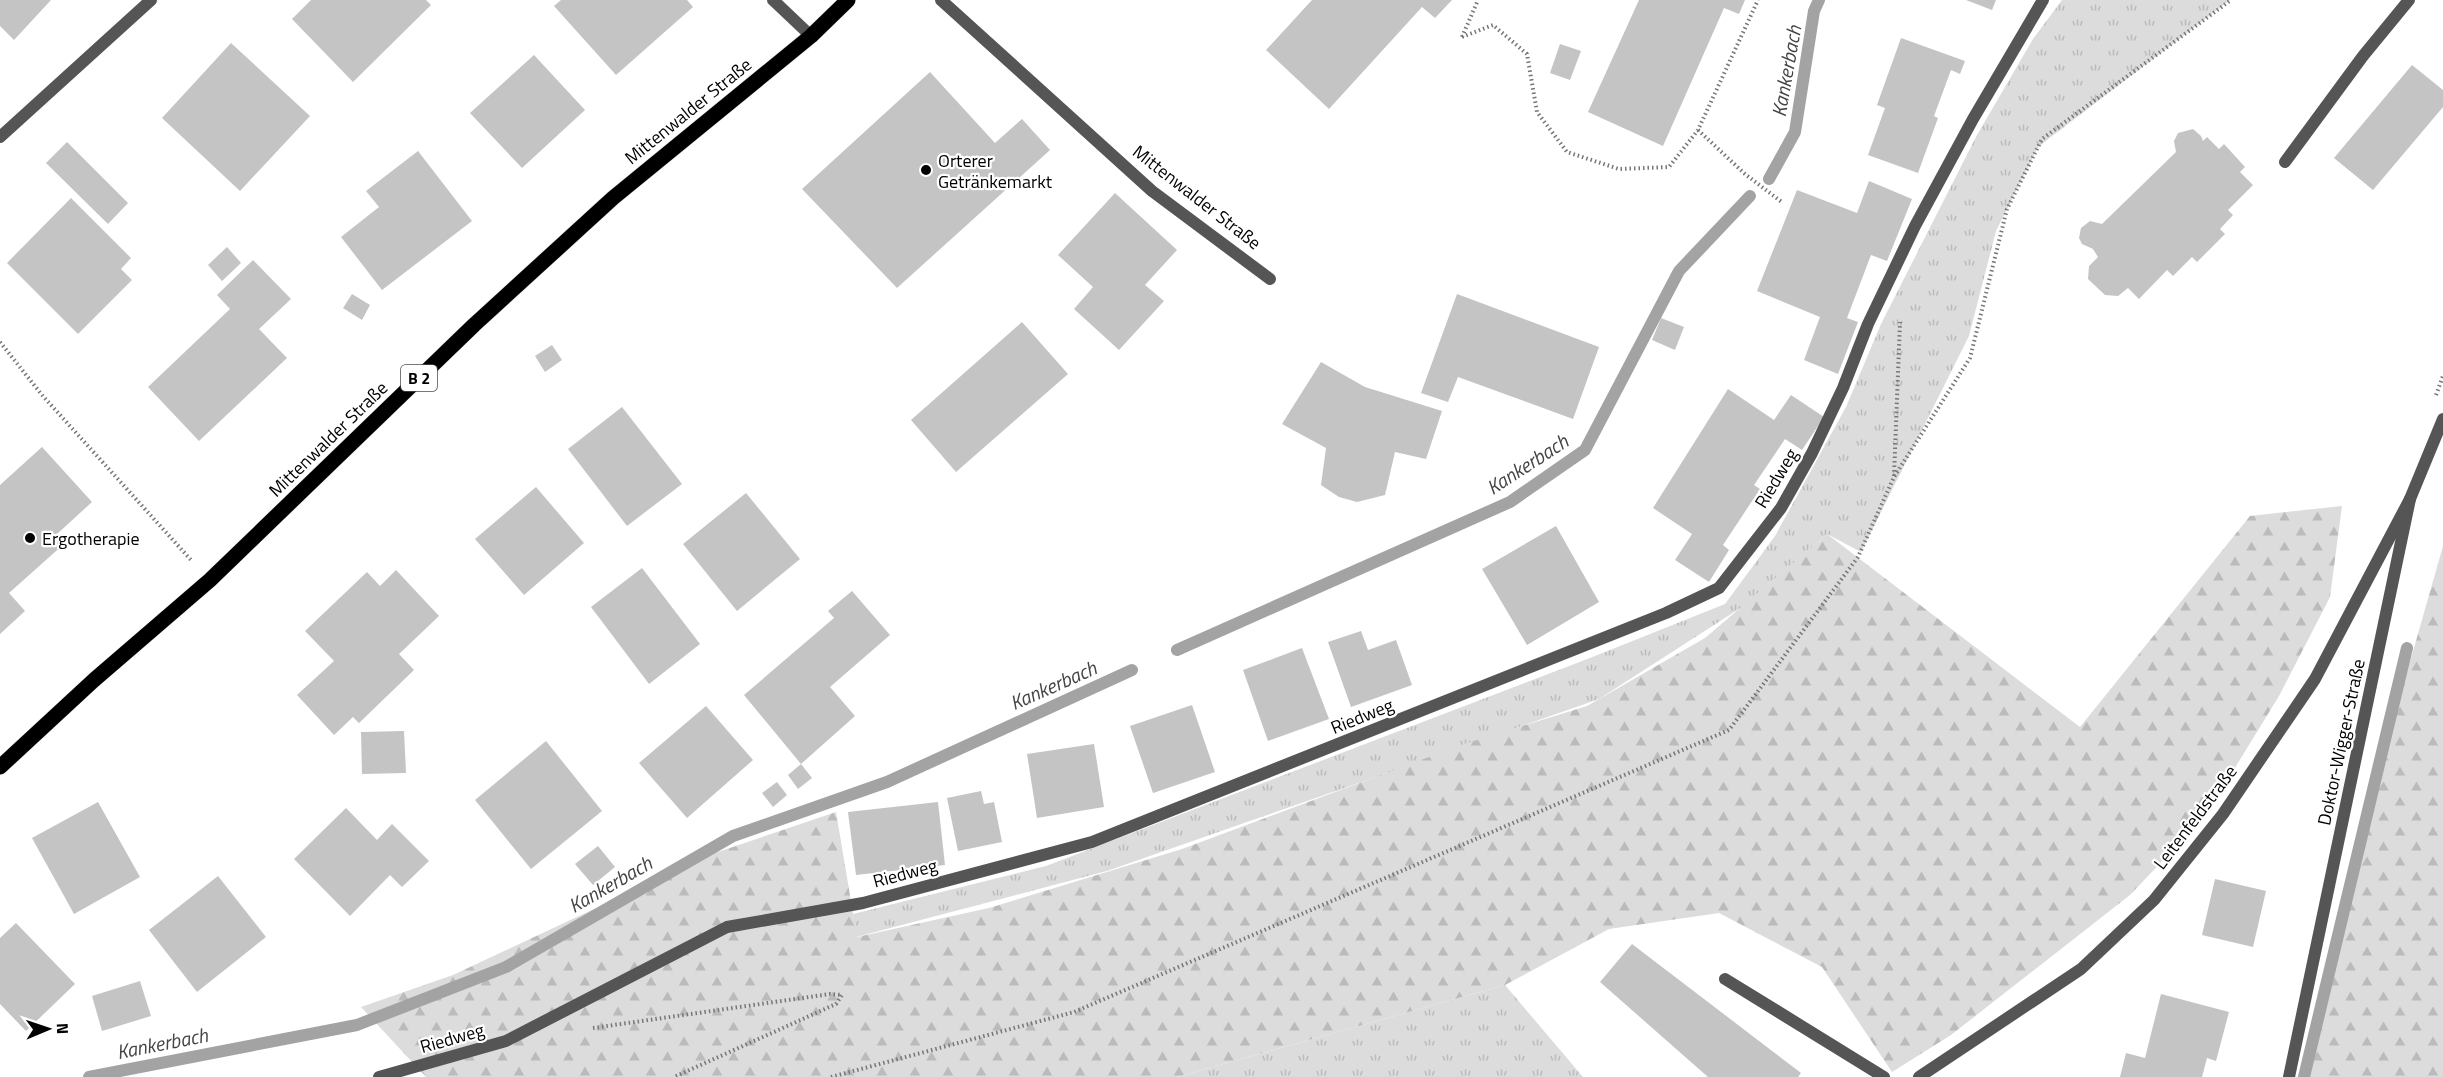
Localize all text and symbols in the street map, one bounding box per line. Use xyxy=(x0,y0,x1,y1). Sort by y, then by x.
water label: Kankerbach xyxy=(1763,22,1809,119)
street label: Mittenwalder Straße xyxy=(619,51,757,171)
street label: Mittenwalder Straße xyxy=(1127,138,1267,256)
place label: Orterer Getränkemarkt xyxy=(938,147,1053,195)
marker: Orterer Getränkemarkt xyxy=(919,163,933,177)
road number: B 2 xyxy=(401,365,437,391)
street label: Mittenwalder Straße xyxy=(262,375,394,503)
water label: Kankerbach xyxy=(1480,425,1575,502)
street label: Riedweg xyxy=(1748,443,1804,513)
place label: Ergotherapie xyxy=(42,525,140,552)
marker: Ergotherapie xyxy=(23,531,37,545)
water label: Kankerbach xyxy=(1005,652,1102,718)
street label: Doktor-Wigger-Straße xyxy=(2310,656,2372,828)
street label: Riedweg xyxy=(1327,691,1397,741)
street label: Leitenfeldstraße xyxy=(2147,759,2243,875)
water label: Kankerbach xyxy=(562,847,659,920)
street label: Riedweg xyxy=(870,851,940,895)
north arrow xyxy=(18,999,78,1059)
street label: Riedweg xyxy=(417,1016,487,1060)
water label: Kankerbach xyxy=(114,1019,211,1067)
text: N xyxy=(51,1023,75,1034)

